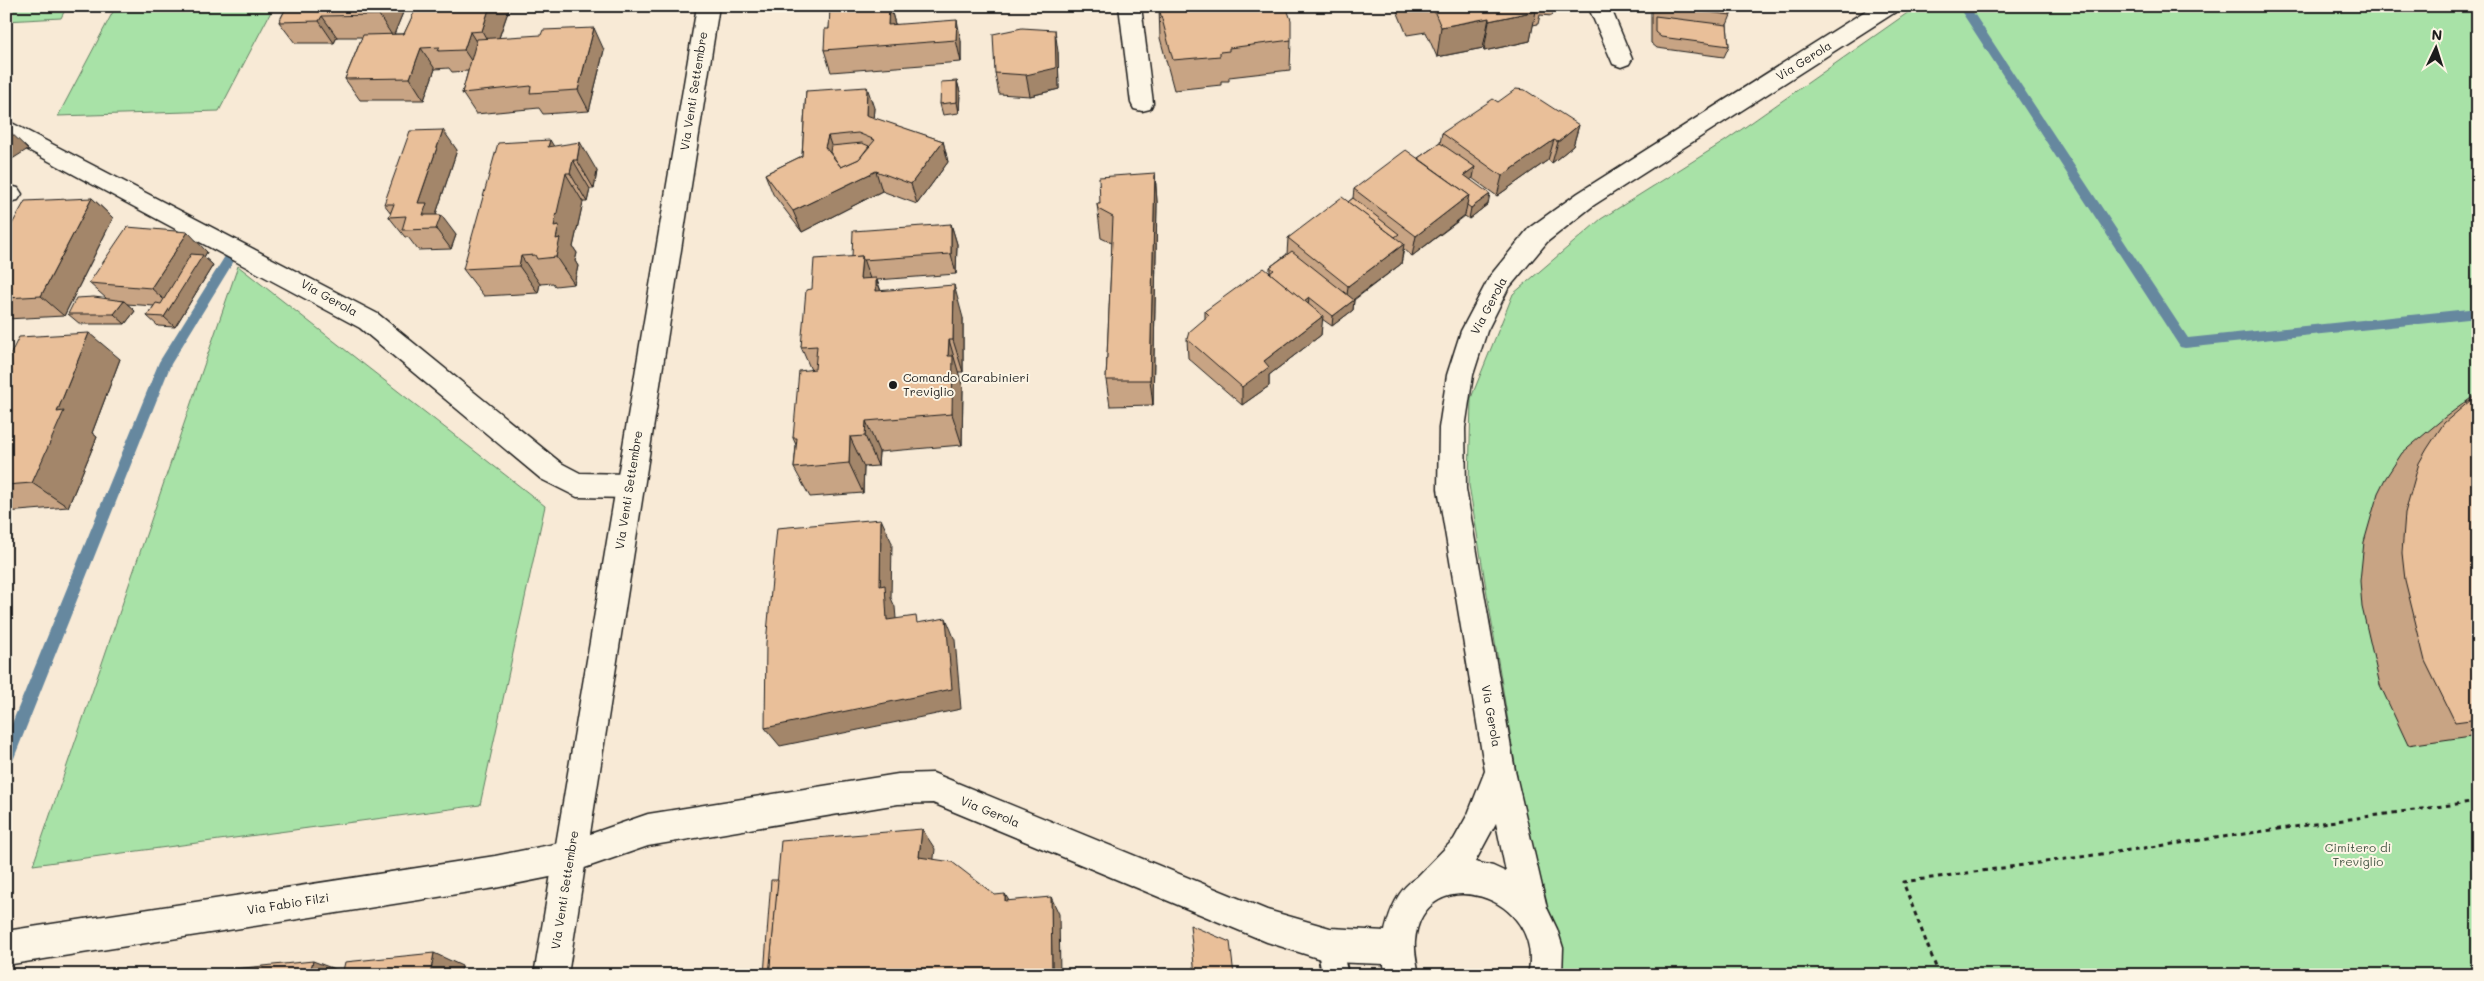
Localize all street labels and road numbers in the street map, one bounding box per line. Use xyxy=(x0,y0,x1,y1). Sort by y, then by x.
street label: Via Venti Settembre xyxy=(676,30,710,151)
street label: Via Gerola xyxy=(1773,37,1834,84)
street label: Via Gerola xyxy=(1466,274,1510,337)
street label: Via Gerola xyxy=(298,275,361,319)
street label: Via Venti Settembre xyxy=(611,429,645,550)
street label: Via Gerola xyxy=(1479,684,1505,748)
street label: Via Gerola xyxy=(958,792,1022,830)
street label: Via Venti Settembre xyxy=(547,829,581,950)
street label: Via Fabio Filzi xyxy=(246,889,330,917)

